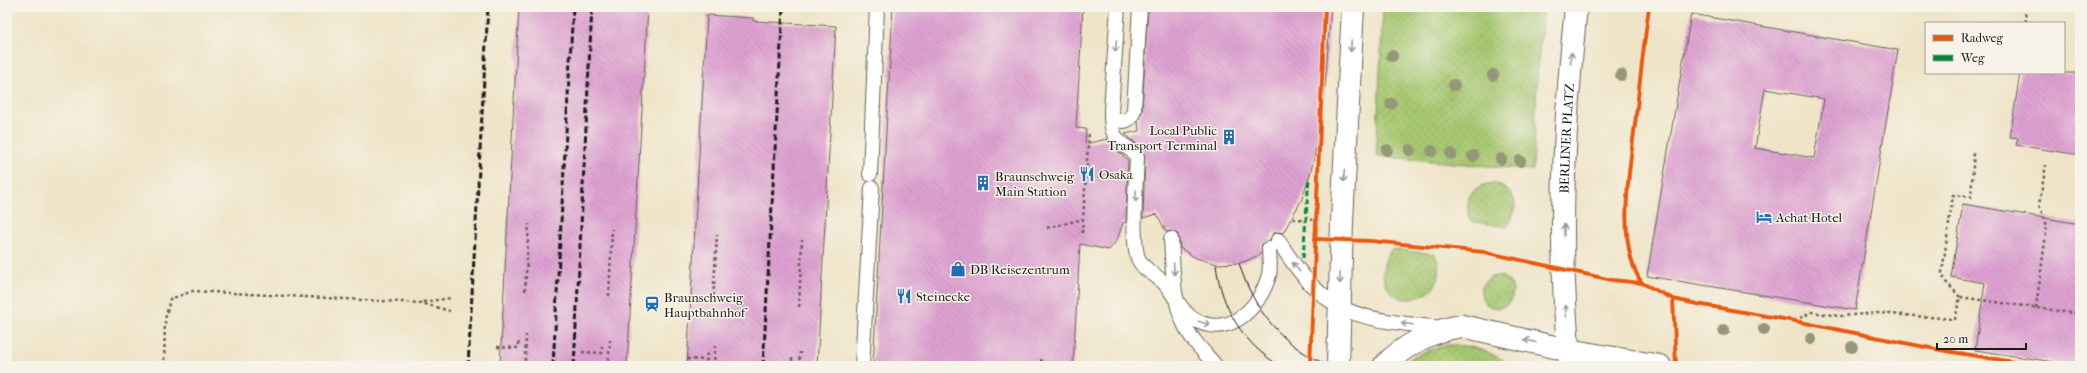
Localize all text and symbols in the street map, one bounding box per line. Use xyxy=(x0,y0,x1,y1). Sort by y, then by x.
legend xyxy=(1925,22,2065,74)
text: Radweg xyxy=(1961,31,2004,45)
one-way arrow xyxy=(1113,39,1120,52)
one-way arrow xyxy=(1348,39,1355,52)
text: Weg xyxy=(1960,51,1985,65)
one-way arrow xyxy=(1568,52,1575,65)
street label: BERLINER PLATZ xyxy=(1556,82,1577,194)
place label: Local Public Transport Terminal xyxy=(1107,123,1217,153)
building icon: Local Public Transport Terminal xyxy=(1220,128,1238,146)
restaurant icon: Osaka xyxy=(1078,165,1096,183)
place label: Osaka xyxy=(1099,167,1134,182)
place label: Braunschweig Main Station xyxy=(995,169,1075,199)
one-way arrow xyxy=(1340,169,1348,182)
building icon: Braunschweig Main Station xyxy=(974,174,992,192)
one-way arrow xyxy=(1132,189,1140,202)
hotel icon: Achat Hotel xyxy=(1755,208,1773,226)
place label: Achat Hotel xyxy=(1775,210,1843,225)
one-way arrow xyxy=(1560,224,1568,237)
shop icon: DB Reisezentrum xyxy=(949,260,967,278)
place label: DB Reisezentrum xyxy=(970,262,1070,277)
one-way arrow xyxy=(1170,262,1177,275)
one-way arrow xyxy=(1292,262,1300,273)
one-way arrow xyxy=(1337,271,1344,284)
restaurant icon: Steinecke xyxy=(895,287,913,305)
place label: Steinecke xyxy=(916,289,971,304)
place label: Braunschweig Hauptbahnhof xyxy=(664,290,748,320)
station icon: Braunschweig Hauptbahnhof xyxy=(643,295,661,313)
one-way arrow xyxy=(1563,305,1570,318)
one-way arrow xyxy=(1198,320,1211,327)
one-way arrow xyxy=(1401,320,1414,327)
scale bar xyxy=(1937,325,2026,351)
text: 20 m xyxy=(1943,332,1968,346)
one-way arrow xyxy=(1524,337,1537,345)

